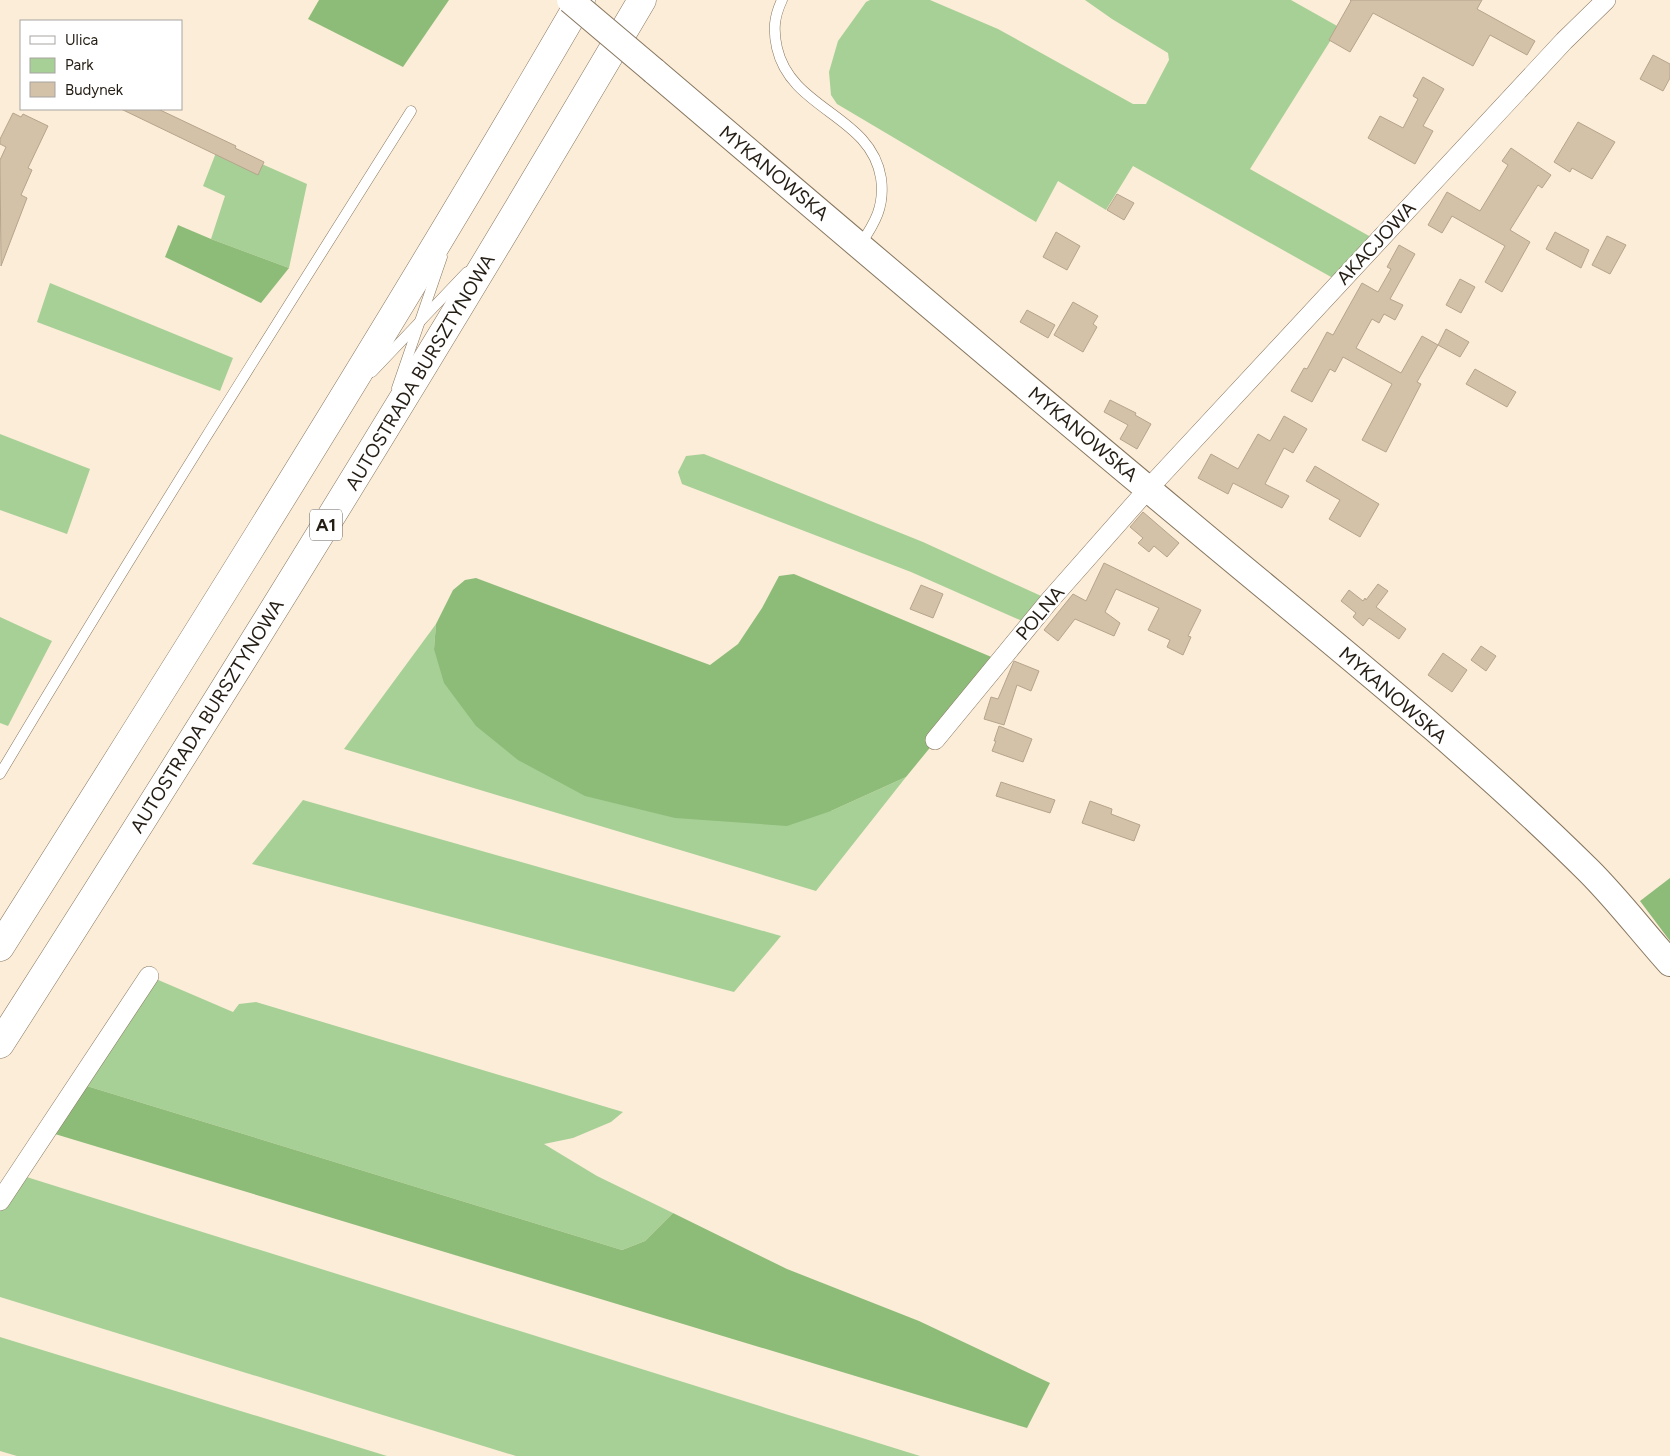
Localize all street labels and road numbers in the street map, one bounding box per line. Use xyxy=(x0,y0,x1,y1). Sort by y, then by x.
street label: MYKANOWSKA xyxy=(715,121,833,225)
street label: AKACJOWA xyxy=(1332,197,1420,289)
street label: AUTOSTRADA BURSZTYNOWA xyxy=(340,250,500,494)
street label: MYKANOWSKA xyxy=(1024,382,1142,486)
road number: A1 xyxy=(310,510,342,540)
street label: POLNA xyxy=(1011,581,1069,645)
street label: AUTOSTRADA BURSZTYNOWA xyxy=(125,595,289,837)
street label: MYKANOWSKA xyxy=(1334,642,1452,748)

